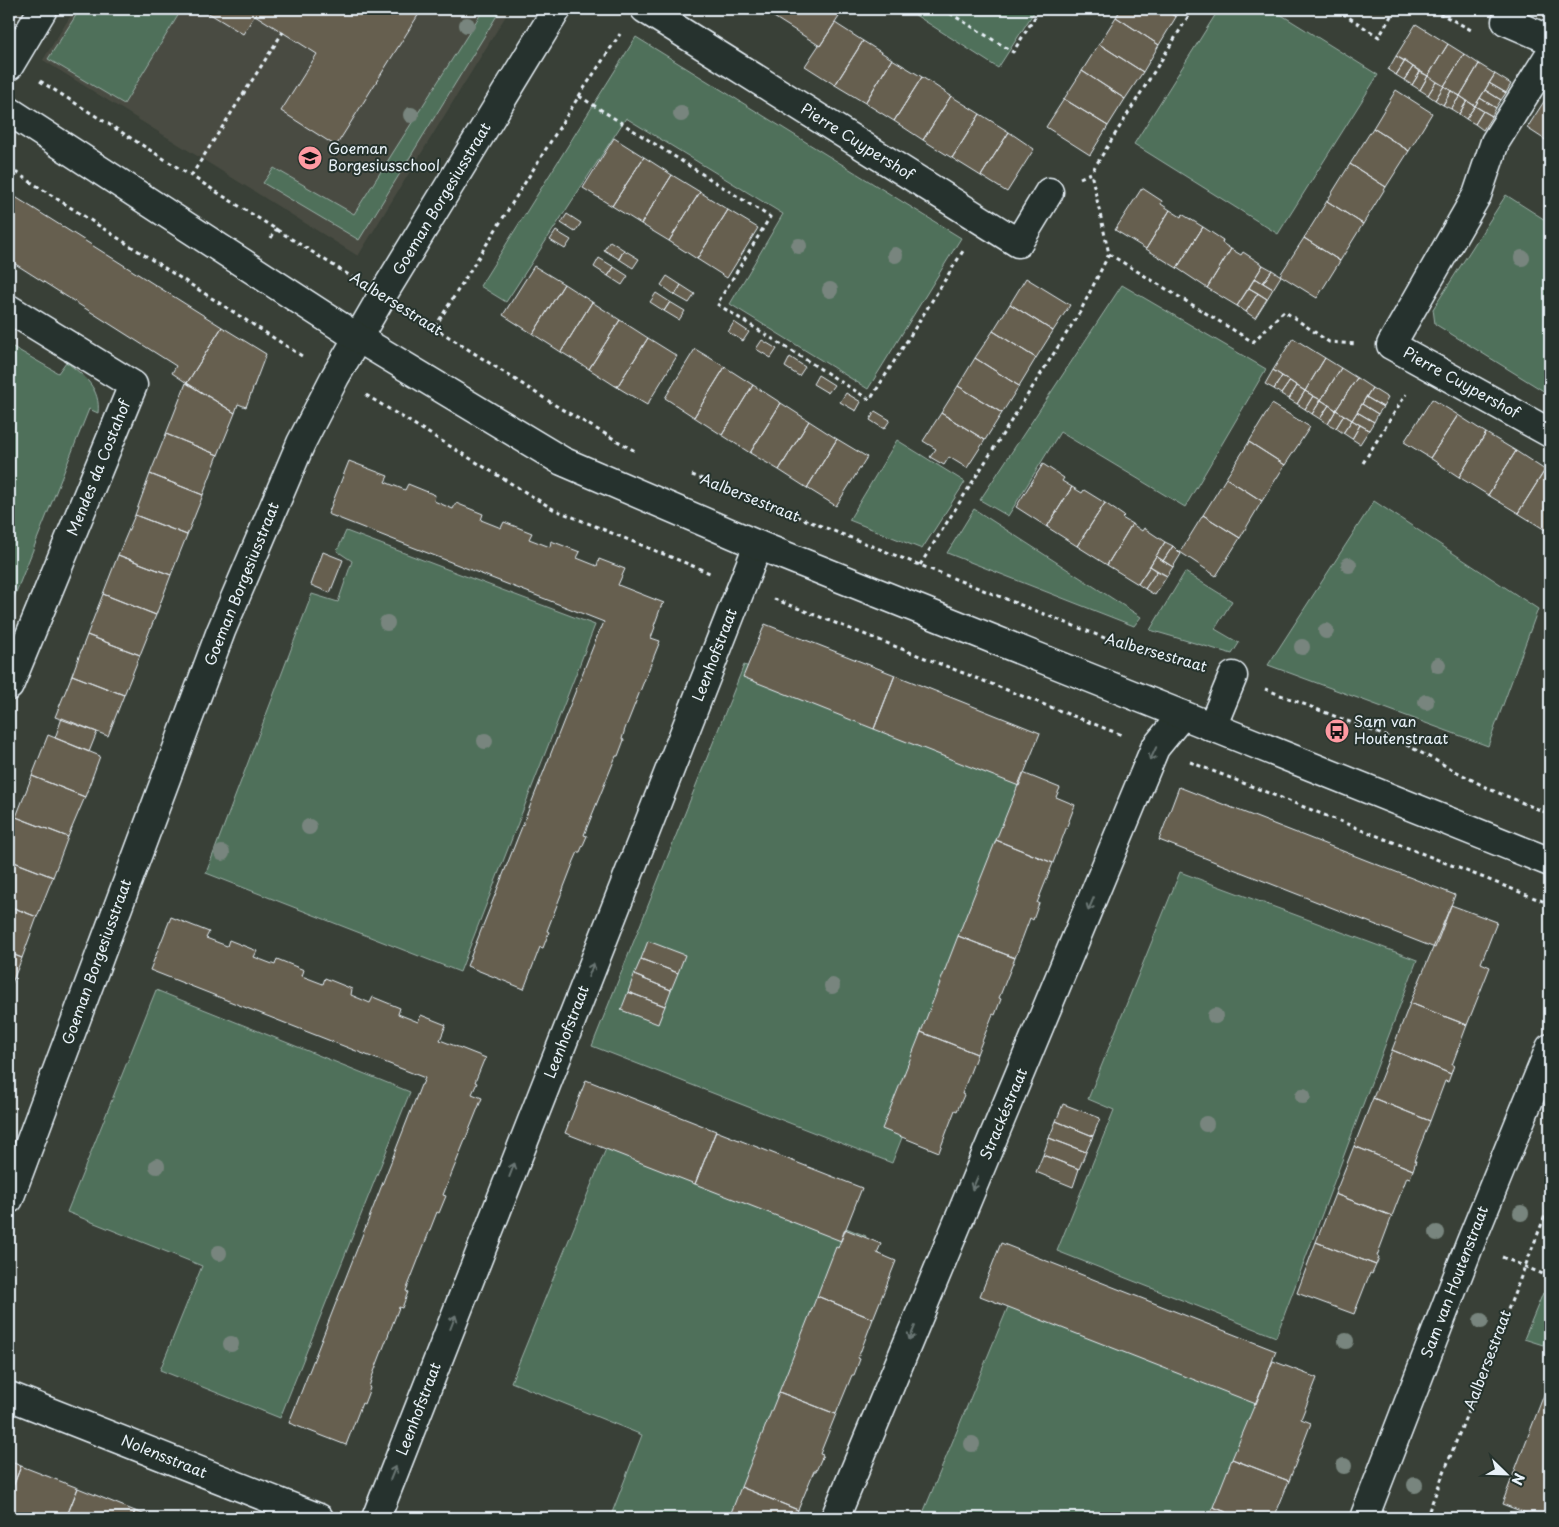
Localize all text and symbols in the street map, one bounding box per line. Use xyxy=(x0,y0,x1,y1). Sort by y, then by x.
street label: Pierre Cuypershof xyxy=(797,97,920,186)
street label: Goeman Borgesiusstraat xyxy=(386,117,496,279)
place label: Goeman Borgesiusschool xyxy=(328,136,440,176)
school or university icon: Goeman Borgesiusschool xyxy=(297,145,323,171)
street label: Aalbersestraat xyxy=(346,265,448,340)
street label: Pierre Cuypershof xyxy=(1399,340,1525,424)
street label: Mendes da Costahof xyxy=(60,395,136,539)
street label: Aalbersestraat xyxy=(697,466,804,527)
street label: Goeman Borgesiusstraat xyxy=(197,498,284,669)
street label: Leenhofstraat xyxy=(685,605,742,704)
street label: Aalbersestraat xyxy=(1103,626,1210,677)
place label: Sam van Houtenstraat xyxy=(1354,709,1448,749)
bus stop icon: Sam van Houtenstraat xyxy=(1324,718,1350,744)
one-way arrow xyxy=(1148,746,1158,761)
street label: Goeman Borgesiusstraat xyxy=(55,875,136,1048)
one-way arrow xyxy=(1085,896,1095,911)
one-way arrow xyxy=(587,963,596,978)
street label: Leenhofstraat xyxy=(537,982,594,1081)
street label: Strackéstraat xyxy=(973,1064,1032,1163)
one-way arrow xyxy=(509,1163,518,1178)
one-way arrow xyxy=(969,1175,979,1190)
street label: Sam van Houtenstraat xyxy=(1414,1202,1493,1361)
street label: Aalbersestraat xyxy=(1457,1306,1516,1413)
one-way arrow xyxy=(449,1315,458,1330)
one-way arrow xyxy=(907,1325,916,1340)
street label: Leenhofstraat xyxy=(389,1359,446,1458)
street label: Nolensstraat xyxy=(118,1428,211,1483)
north arrow xyxy=(1482,1450,1532,1500)
one-way arrow xyxy=(389,1466,399,1481)
text: N xyxy=(1507,1470,1530,1488)

